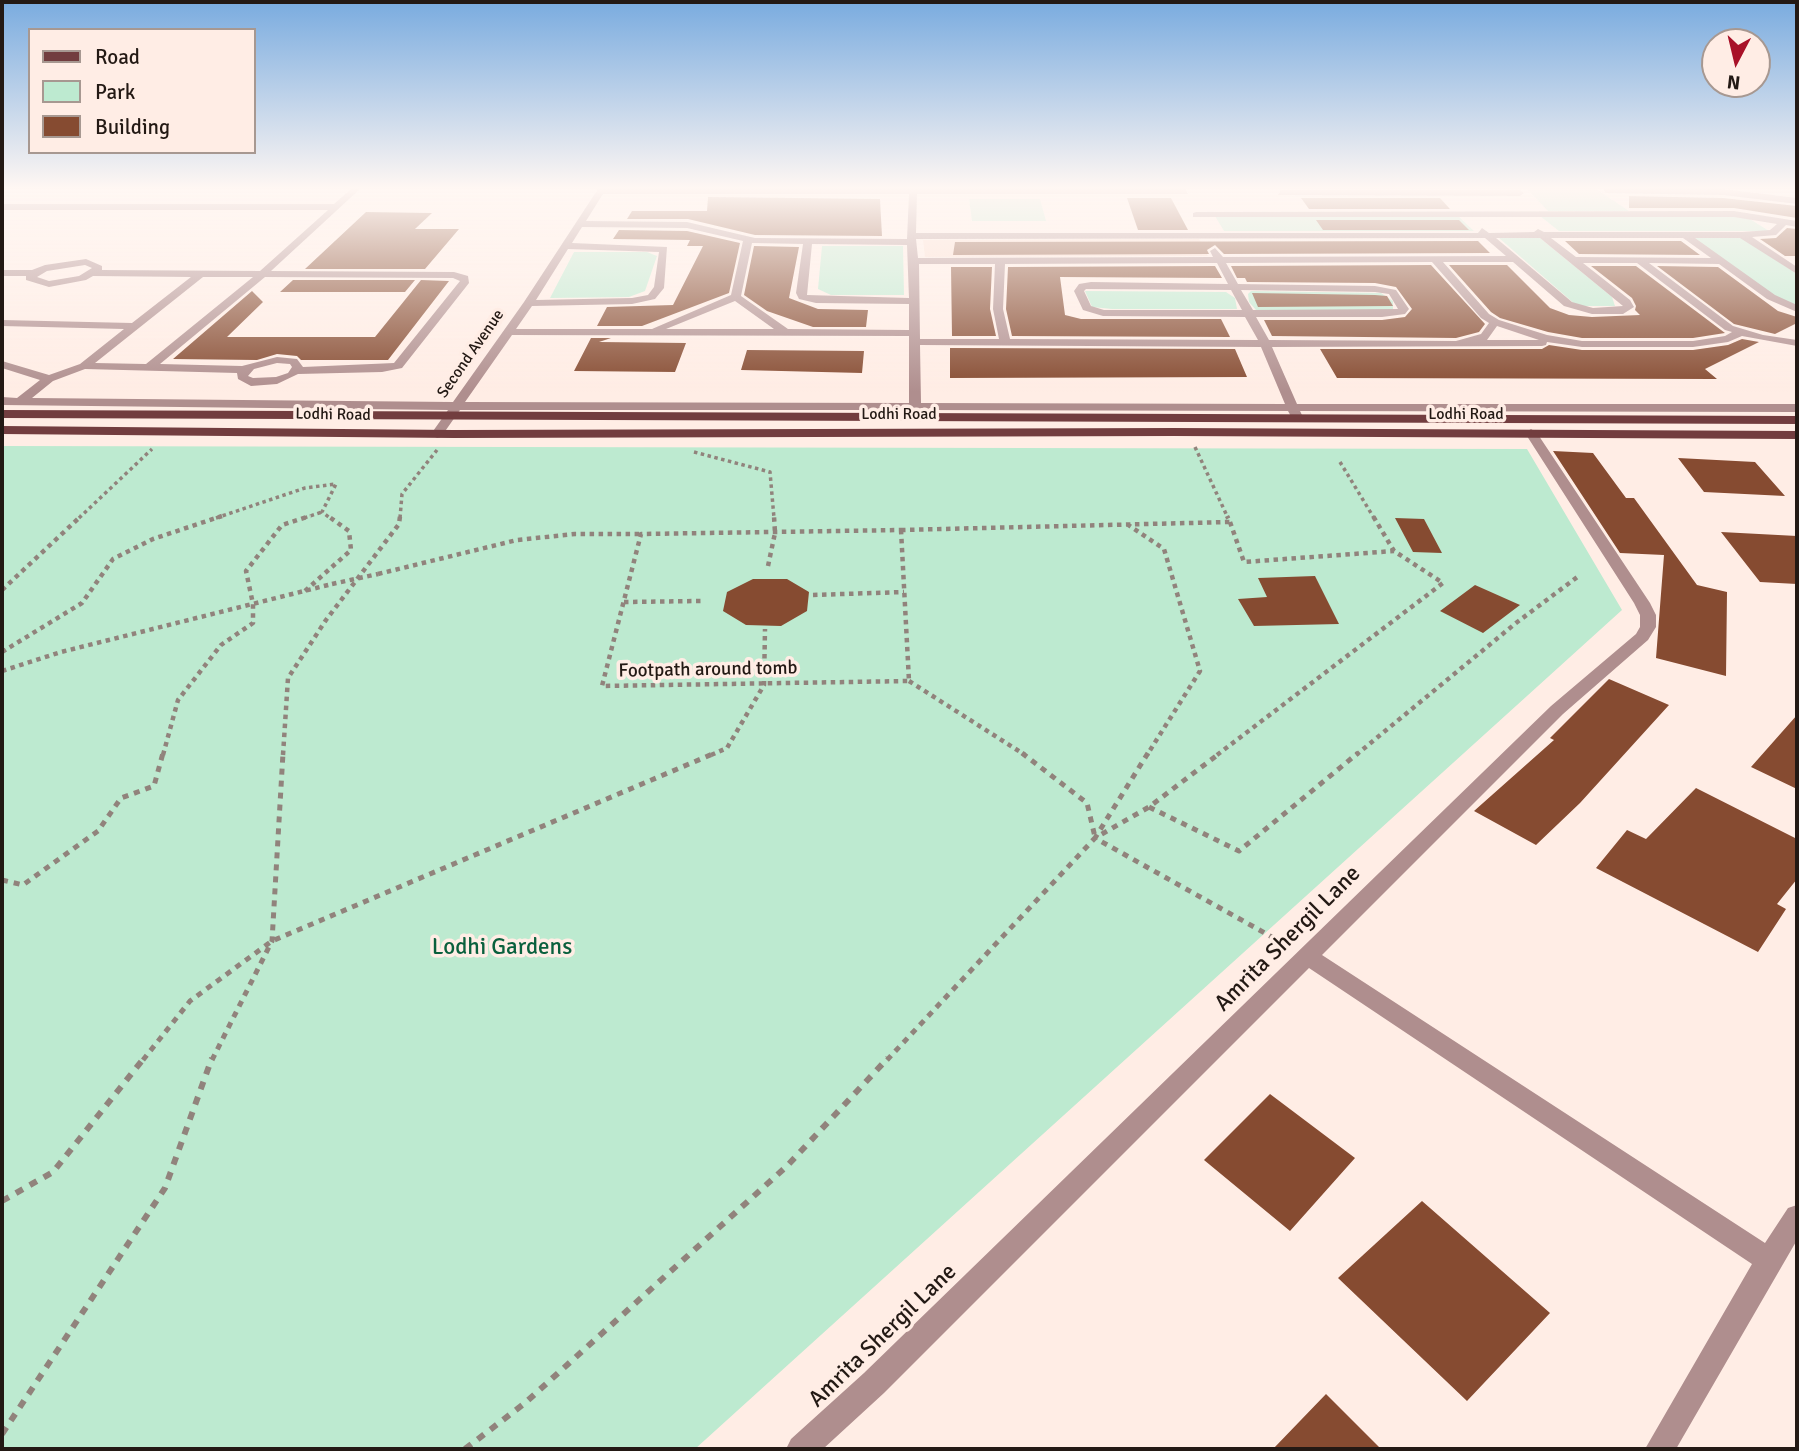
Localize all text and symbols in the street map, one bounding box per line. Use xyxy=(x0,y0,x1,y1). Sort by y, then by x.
legend xyxy=(28,28,256,154)
north arrow xyxy=(1701,28,1771,98)
text: Road xyxy=(95,44,140,70)
text: N xyxy=(1726,69,1742,95)
text: Park xyxy=(95,79,135,105)
text: Building xyxy=(95,114,170,140)
street label: Second Avenue xyxy=(433,306,509,402)
street label: Lodhi Road xyxy=(295,405,371,425)
street label: Lodhi Road xyxy=(861,405,937,425)
street label: Lodhi Road xyxy=(1428,405,1504,425)
street label: Footpath around tomb xyxy=(618,657,798,683)
street label: Amrita Shergil Lane xyxy=(1209,860,1367,1018)
park label: Lodhi Gardens xyxy=(432,934,572,962)
street label: Amrita Shergil Lane xyxy=(803,1258,963,1414)

